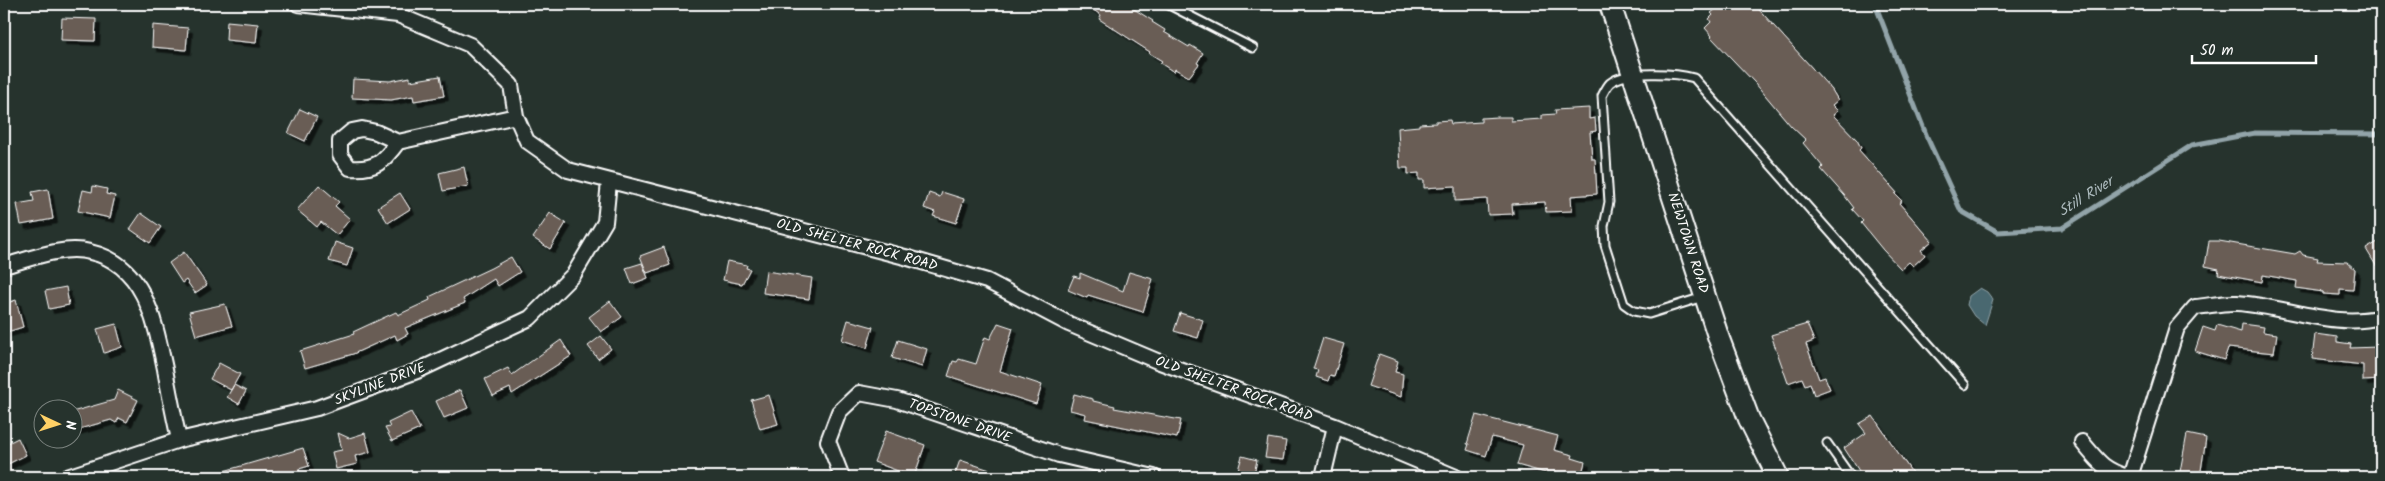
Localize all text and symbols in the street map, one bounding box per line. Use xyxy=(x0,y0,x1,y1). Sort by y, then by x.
scale bar xyxy=(2192,32,2316,64)
text: 50 m xyxy=(2200,39,2234,63)
water label: Still River xyxy=(2054,169,2121,223)
street label: NEWTOWN ROAD xyxy=(1661,190,1715,296)
street label: OLD SHELTER ROCK ROAD xyxy=(774,213,940,277)
street label: OLD SHELTER ROCK ROAD xyxy=(1152,350,1316,428)
street label: SKYLINE DRIVE xyxy=(331,356,430,412)
street label: TOPSTONE DRIVE xyxy=(906,393,1015,449)
north arrow xyxy=(32,398,82,448)
text: N xyxy=(59,420,81,430)

